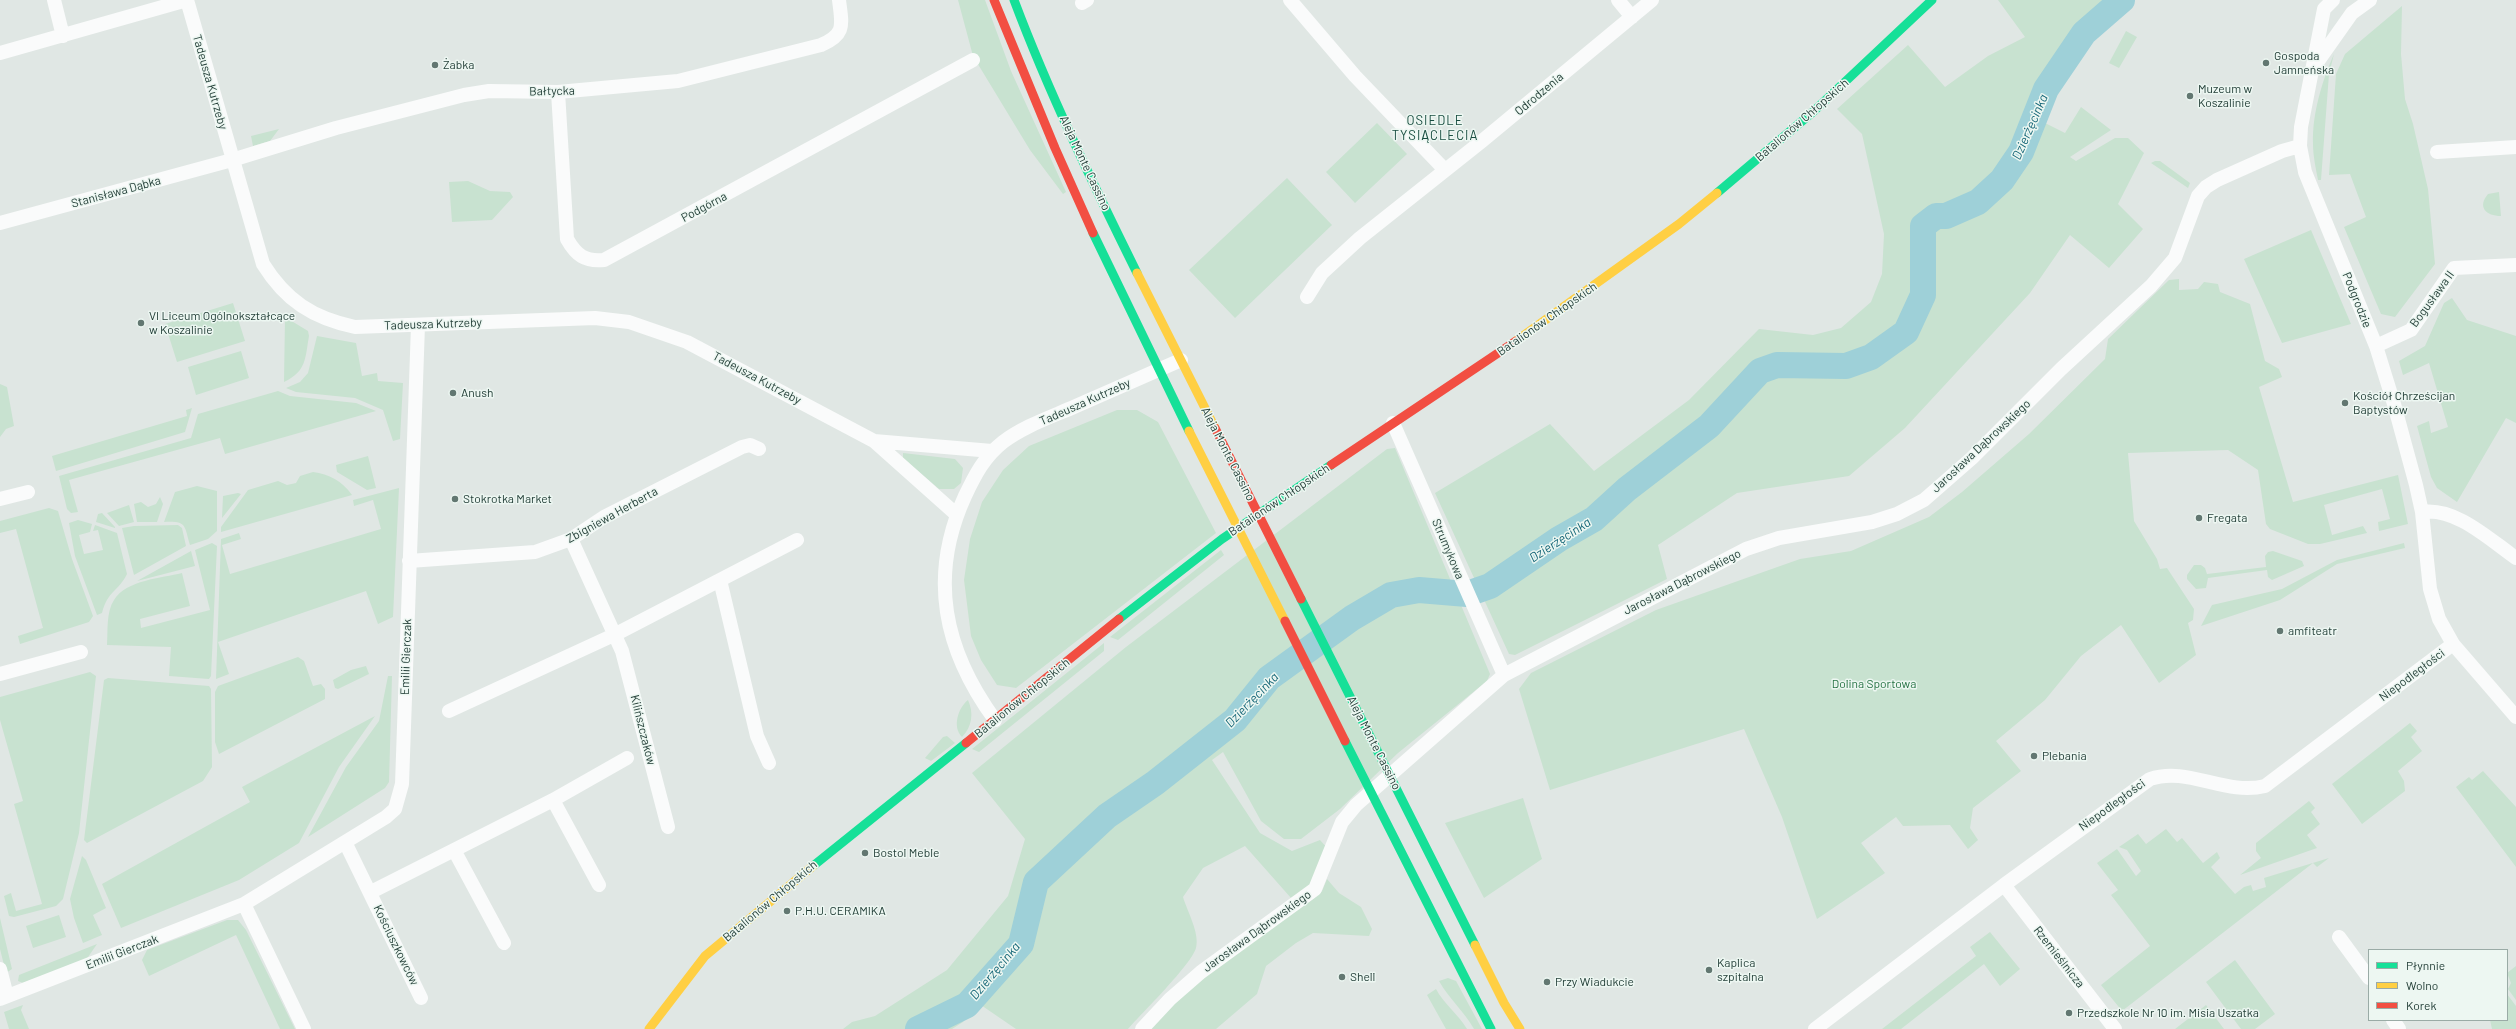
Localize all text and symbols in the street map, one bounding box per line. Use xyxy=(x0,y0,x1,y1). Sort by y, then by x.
street label: Tadeusza Kutrzeby xyxy=(190,33,230,131)
place label: Gospoda Jamneńska xyxy=(2274,49,2334,77)
place label: Żabka xyxy=(443,58,474,72)
marker: Gospoda Jamneńska xyxy=(2261,58,2271,68)
marker: Żabka xyxy=(430,60,440,70)
street label: Odrodzenia xyxy=(1512,70,1566,118)
street label: Batalionów Chłopskich xyxy=(1753,76,1851,164)
place label: Muzeum w Koszalinie xyxy=(2198,82,2252,110)
street label: Bałtycka xyxy=(529,83,575,99)
marker: Muzeum w Koszalinie xyxy=(2185,91,2195,101)
water label: Dzierżęcinka xyxy=(2009,92,2051,162)
street label: Aleja Monte Cassino xyxy=(1057,113,1113,213)
district label: OSIEDLE TYSIĄCLECIA xyxy=(1392,113,1478,144)
street label: Stanisława Dąbka xyxy=(70,173,162,211)
street label: Podgórna xyxy=(679,189,729,225)
street label: Bogusława II xyxy=(2407,268,2457,330)
street label: Podgrodzie xyxy=(2339,270,2375,330)
street label: Batalionów Chłopskich xyxy=(1494,279,1600,359)
place label: VI Liceum Ogólnokształcące w Koszalinie xyxy=(149,309,295,337)
street label: Tadeusza Kutrzeby xyxy=(384,315,482,333)
marker: VI Liceum Ogólnokształcące w Koszalinie xyxy=(136,318,146,328)
street label: Tadeusza Kutrzeby xyxy=(710,349,804,407)
street label: Tadeusza Kutrzeby xyxy=(1037,375,1133,429)
place label: Anush xyxy=(461,386,493,400)
marker: Anush xyxy=(448,388,458,398)
place label: Kościół Chrześcijan Baptystów xyxy=(2353,389,2455,417)
street label: Jarosława Dąbrowskiego xyxy=(1929,396,2033,496)
marker: Kościół Chrześcijan Baptystów xyxy=(2340,398,2350,408)
street label: Aleja Monte Cassino xyxy=(1198,405,1258,503)
street label: Batalionów Chłopskich xyxy=(1226,461,1332,539)
street label: Zbigniewa Herberta xyxy=(564,484,660,546)
place label: Stokrotka Market xyxy=(463,492,552,506)
marker: Stokrotka Market xyxy=(450,494,460,504)
place label: Fregata xyxy=(2207,511,2247,525)
marker: Fregata xyxy=(2194,513,2204,523)
water label: Dzierżęcinka xyxy=(1526,514,1594,566)
street label: Strumykowa xyxy=(1429,517,1467,581)
street label: Jarosława Dąbrowskiego xyxy=(1621,546,1743,618)
street label: Emilii Gierczak xyxy=(397,619,415,695)
place label: amfiteatr xyxy=(2288,624,2337,638)
marker: amfiteatr xyxy=(2275,626,2285,636)
street label: Niepodległości xyxy=(2376,646,2448,704)
street label: Batalionów Chłopskich xyxy=(971,655,1073,741)
water label: Dzierżęcinka xyxy=(1222,669,1282,731)
park label: Dolina Sportowa xyxy=(1832,677,1916,691)
street label: Kilińszczaków xyxy=(627,693,659,767)
street label: Aleja Monte Cassino xyxy=(1344,694,1404,792)
place label: Plebania xyxy=(2042,749,2087,763)
marker: Plebania xyxy=(2029,751,2039,761)
street label: Niepodległości xyxy=(2076,776,2148,834)
place label: Bostol Meble xyxy=(873,846,939,860)
marker: Bostol Meble xyxy=(860,848,870,858)
street label: Batalionów Chłopskich xyxy=(720,857,820,945)
street label: Jarosława Dąbrowskiego xyxy=(1200,887,1314,975)
street label: Kościuszkowców xyxy=(370,902,422,988)
place label: P.H.U. CERAMIKA xyxy=(795,904,886,918)
marker: P.H.U. CERAMIKA xyxy=(782,906,792,916)
street label: Rzemieślnicza xyxy=(2030,923,2088,991)
street label: Emilii Gierczak xyxy=(84,932,160,972)
water label: Dzierżęcinka xyxy=(967,939,1023,1003)
legend xyxy=(2368,949,2508,1021)
place label: Kaplica szpitalna xyxy=(1717,956,1764,984)
text: Płynnie xyxy=(2406,958,2445,972)
marker: Kaplica szpitalna xyxy=(1704,965,1714,975)
place label: Shell xyxy=(1350,970,1375,984)
marker: Shell xyxy=(1337,972,1347,982)
place label: Przy Wiadukcie xyxy=(1555,975,1634,989)
marker: Przy Wiadukcie xyxy=(1542,977,1552,987)
text: Wolno xyxy=(2406,978,2438,992)
text: Korek xyxy=(2406,998,2436,1012)
place label: Przedszkole Nr 10 im. Misia Uszatka xyxy=(2077,1006,2259,1020)
marker: Przedszkole Nr 10 im. Misia Uszatka xyxy=(2064,1008,2074,1018)

